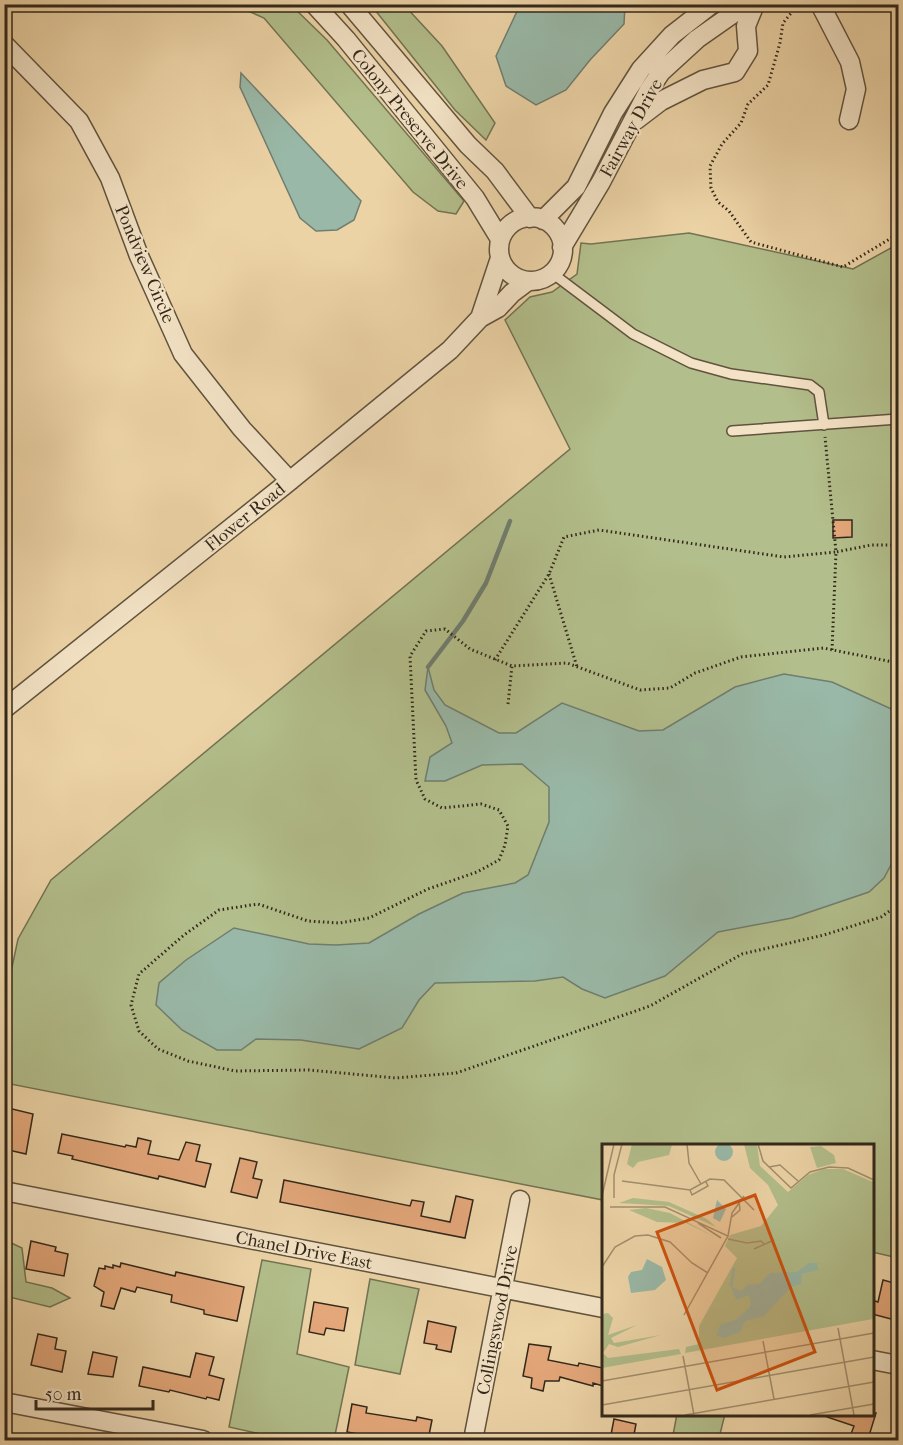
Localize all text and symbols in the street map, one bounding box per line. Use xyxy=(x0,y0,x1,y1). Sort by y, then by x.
street label: Colony Preserve Drive xyxy=(347,45,473,194)
street label: Fairway Drive xyxy=(596,75,667,181)
street label: Pondview Circle xyxy=(110,202,179,326)
street label: Flower Road xyxy=(201,479,290,556)
inset map xyxy=(602,1144,873,1415)
street label: Chanel Drive East xyxy=(234,1227,375,1274)
street label: Collingswood Drive xyxy=(473,1243,522,1397)
scale bar xyxy=(36,1373,153,1411)
text: 50 m xyxy=(45,1384,82,1405)

